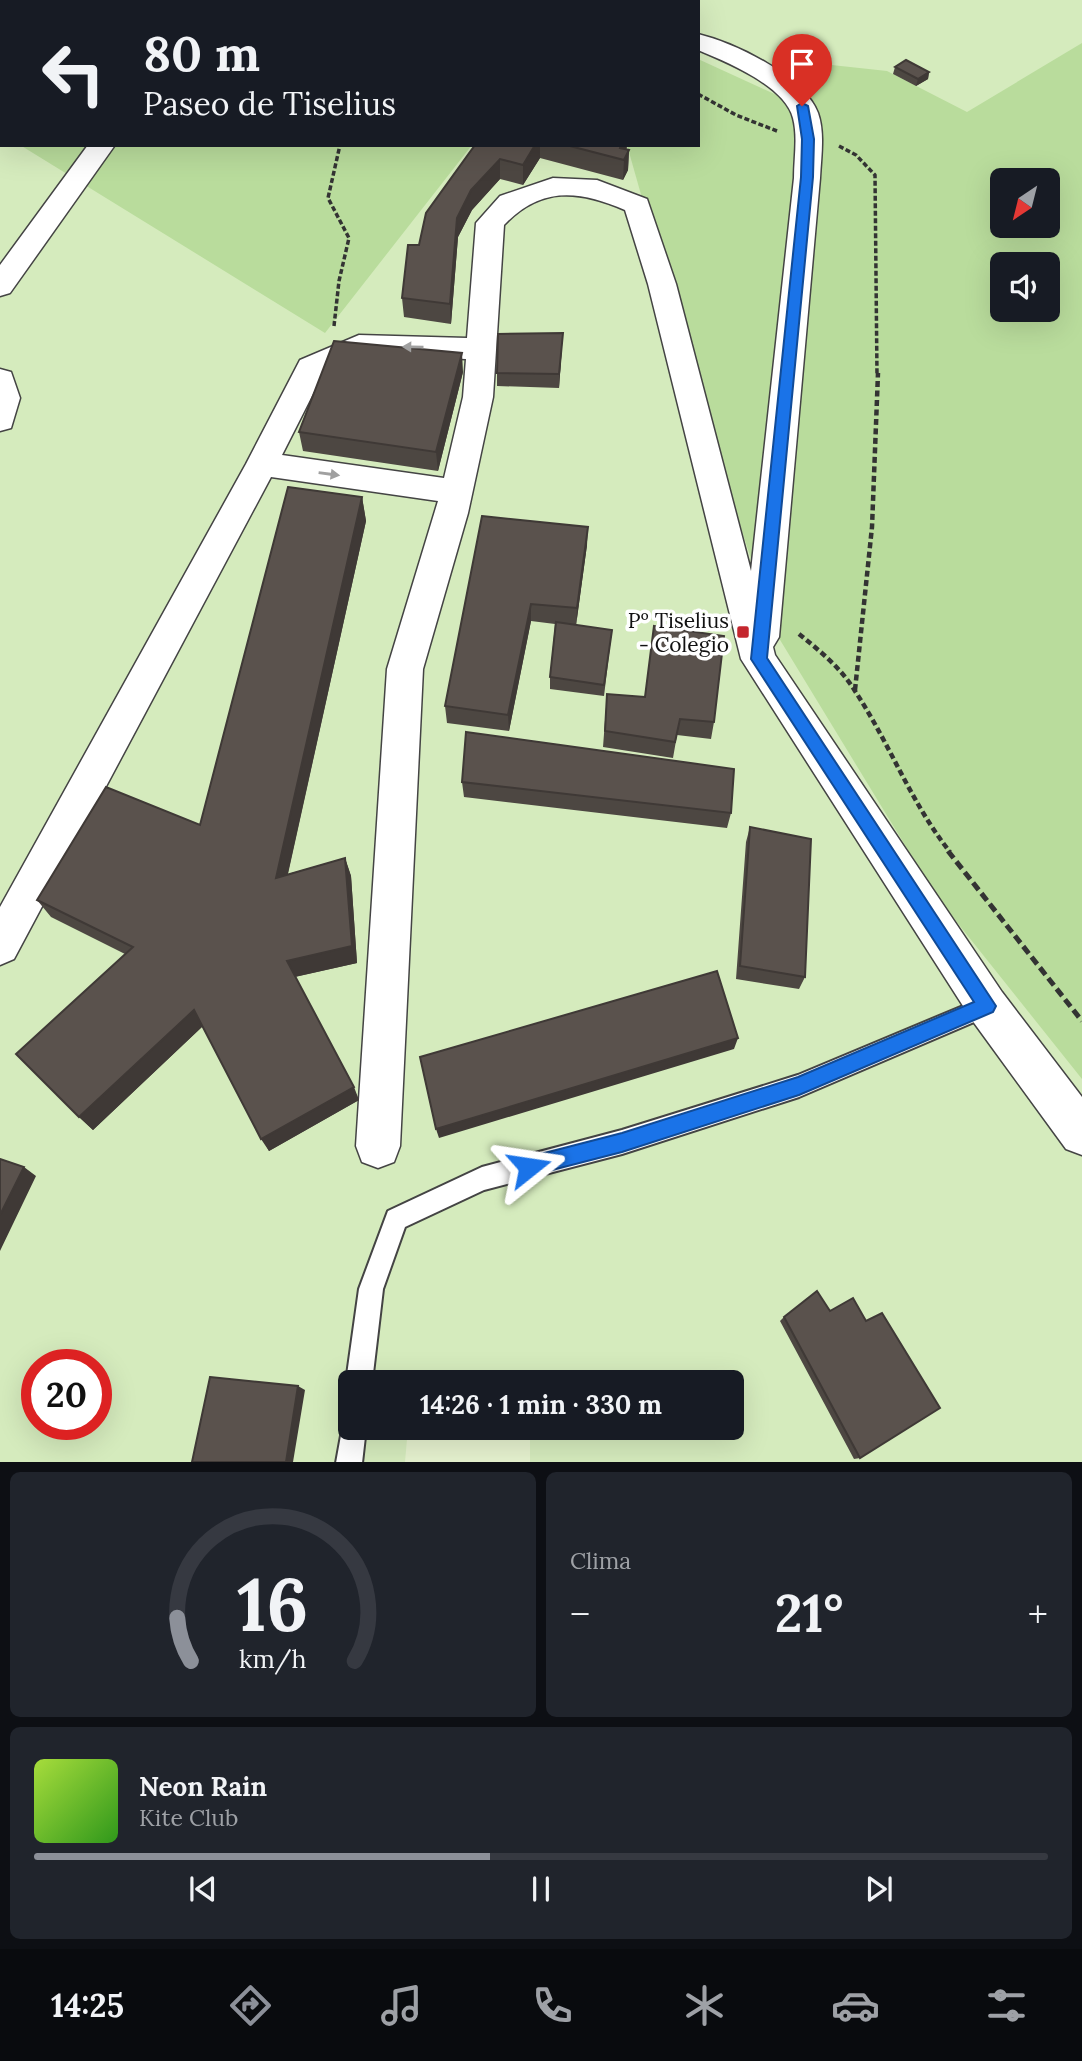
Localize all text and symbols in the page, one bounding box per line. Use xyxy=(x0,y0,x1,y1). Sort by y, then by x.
text: 80 m xyxy=(143,22,260,84)
icon: left xyxy=(28,28,119,119)
pin xyxy=(772,34,832,106)
icon: arrive xyxy=(783,45,821,83)
text: Paseo de Tiselius xyxy=(143,83,396,124)
north arrow xyxy=(990,168,1060,238)
map controls xyxy=(990,168,1060,322)
button: sound xyxy=(990,252,1060,322)
one-way arrow xyxy=(402,341,424,353)
one-way arrow xyxy=(318,468,340,479)
place label: Pº Tiselius - Colegio xyxy=(628,607,729,658)
marker: Pº Tiselius - Colegio xyxy=(735,624,751,640)
position arrow xyxy=(492,1130,566,1204)
speed limit sign: 20 xyxy=(21,1349,112,1440)
text: 14:26 · 1 min · 330 m xyxy=(420,1388,662,1421)
text: Clima xyxy=(570,1546,631,1575)
text: 16 xyxy=(237,1558,309,1651)
text: 21° xyxy=(775,1580,843,1646)
text: − xyxy=(570,1590,590,1638)
text: + xyxy=(1028,1590,1048,1638)
text: km/h xyxy=(239,1642,307,1674)
text: Neon Rain xyxy=(139,1770,267,1803)
text: Kite Club xyxy=(139,1803,238,1832)
icon: previous xyxy=(184,1870,222,1908)
icon: pause xyxy=(522,1870,560,1908)
icon: next xyxy=(860,1870,898,1908)
icon: directions xyxy=(226,1981,275,2030)
icon: music xyxy=(377,1981,426,2030)
icon: phone xyxy=(528,1981,577,2030)
icon: climate xyxy=(680,1981,729,2030)
icon: car xyxy=(831,1981,880,2030)
icon: filters xyxy=(982,1981,1031,2030)
text: 14:25 xyxy=(51,1985,124,2026)

